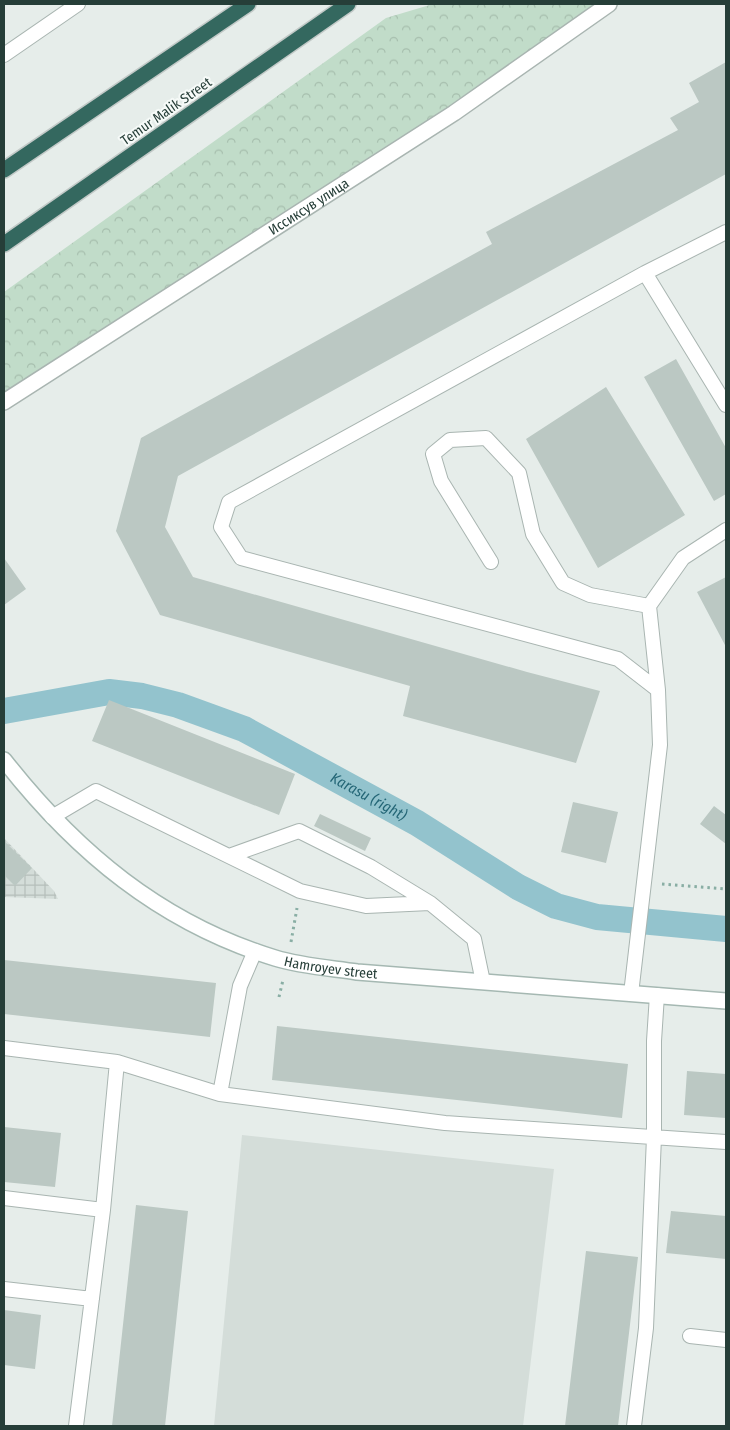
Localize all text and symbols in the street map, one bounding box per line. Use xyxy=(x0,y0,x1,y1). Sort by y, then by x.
street label: Temur Malik Street xyxy=(118,74,215,149)
street label: Иссиксув улица xyxy=(266,175,352,239)
water label: Karasu (right) xyxy=(327,769,410,825)
street label: Hamroyev street xyxy=(282,953,379,983)

